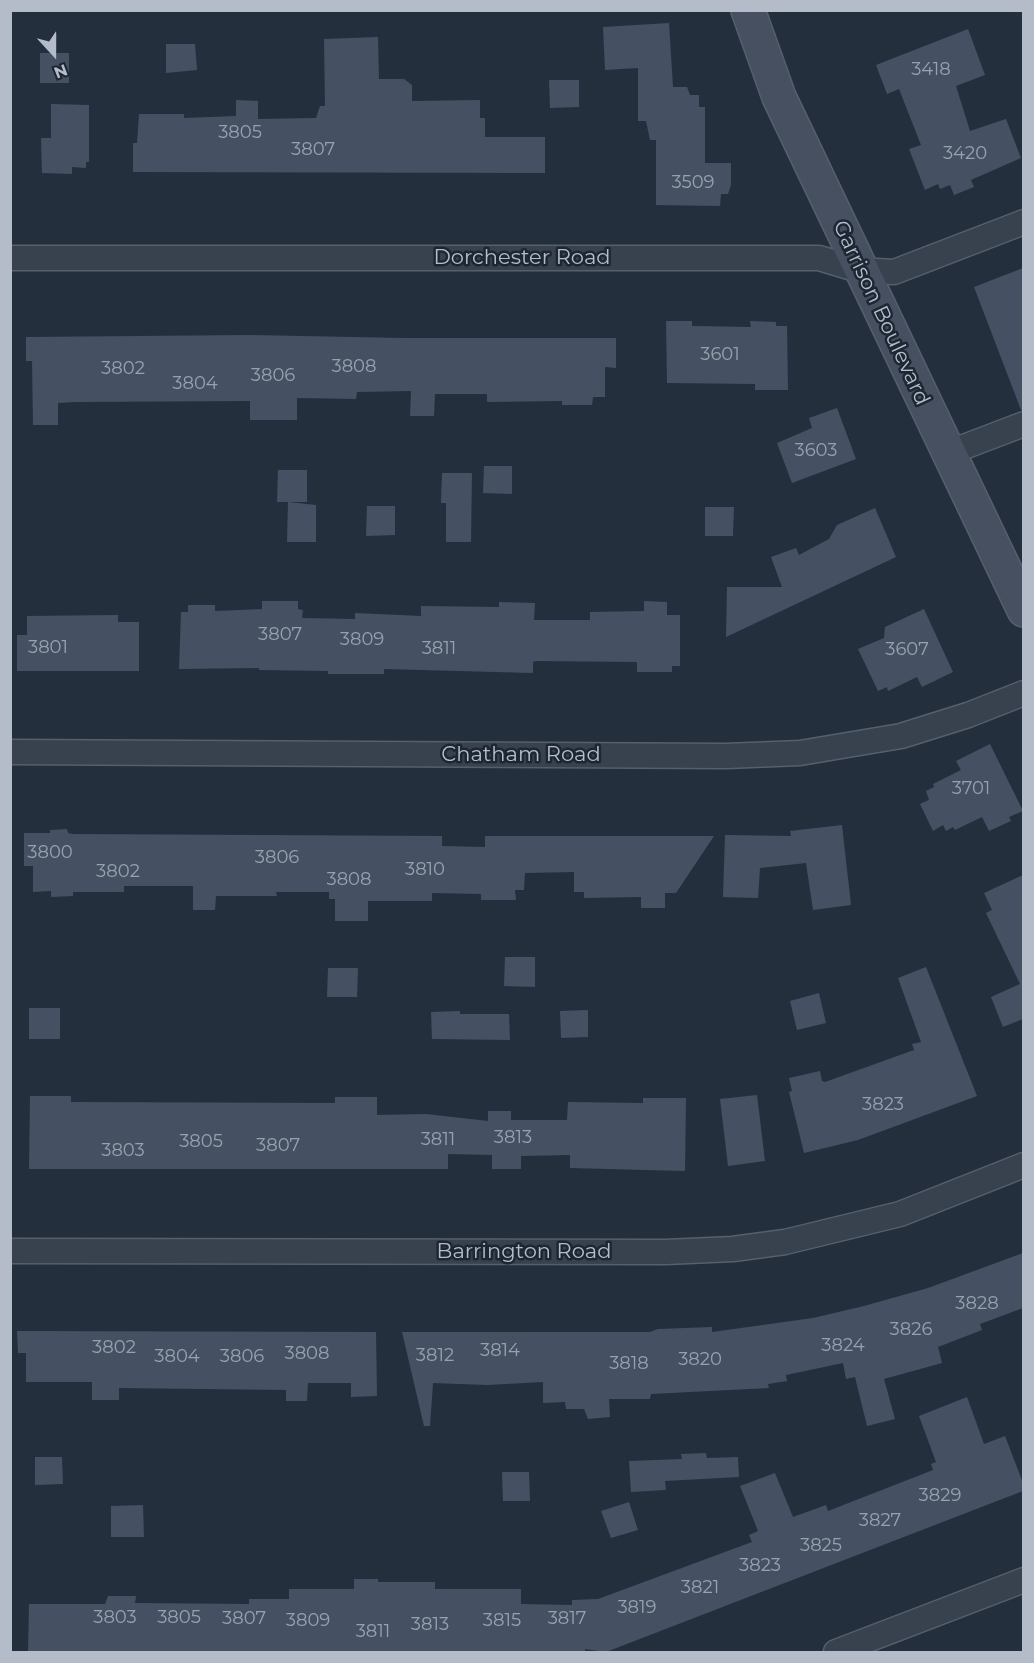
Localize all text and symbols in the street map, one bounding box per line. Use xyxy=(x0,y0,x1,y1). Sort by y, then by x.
north arrow xyxy=(24,24,84,84)
house number: 3418 xyxy=(911,59,951,81)
text: N xyxy=(51,60,70,82)
house number: 3805 xyxy=(218,122,262,144)
house number: 3807 xyxy=(291,139,335,161)
house number: 3420 xyxy=(943,143,987,165)
house number: 3509 xyxy=(671,172,715,194)
street label: Garrison Boulevard xyxy=(827,217,935,409)
street label: Dorchester Road xyxy=(433,245,611,271)
house number: 3601 xyxy=(700,344,740,366)
house number: 3808 xyxy=(331,356,377,378)
house number: 3802 xyxy=(101,358,145,380)
house number: 3806 xyxy=(251,365,295,387)
house number: 3804 xyxy=(172,373,218,395)
house number: 3603 xyxy=(794,440,838,462)
house number: 3807 xyxy=(258,624,302,646)
house number: 3809 xyxy=(340,629,384,651)
house number: 3801 xyxy=(28,637,68,659)
house number: 3811 xyxy=(422,638,456,660)
house number: 3607 xyxy=(885,639,929,661)
street label: Chatham Road xyxy=(441,742,601,768)
house number: 3701 xyxy=(952,778,990,800)
house number: 3800 xyxy=(27,842,73,864)
house number: 3806 xyxy=(255,847,299,869)
house number: 3810 xyxy=(405,859,445,881)
house number: 3802 xyxy=(96,861,140,883)
house number: 3808 xyxy=(326,869,372,891)
house number: 3823 xyxy=(862,1094,904,1116)
house number: 3813 xyxy=(494,1127,532,1149)
house number: 3811 xyxy=(421,1129,455,1151)
house number: 3805 xyxy=(179,1131,223,1153)
house number: 3807 xyxy=(256,1135,300,1157)
house number: 3803 xyxy=(101,1140,145,1162)
street label: Barrington Road xyxy=(437,1239,611,1265)
house number: 3828 xyxy=(955,1293,999,1315)
house number: 3826 xyxy=(890,1319,932,1341)
house number: 3824 xyxy=(821,1335,865,1357)
house number: 3802 xyxy=(92,1337,136,1359)
house number: 3814 xyxy=(480,1340,520,1362)
house number: 3808 xyxy=(284,1343,330,1365)
house number: 3812 xyxy=(416,1345,454,1367)
house number: 3804 xyxy=(154,1346,200,1368)
house number: 3806 xyxy=(220,1346,264,1368)
house number: 3820 xyxy=(678,1349,722,1371)
house number: 3818 xyxy=(609,1353,649,1375)
house number: 3829 xyxy=(919,1485,961,1507)
house number: 3827 xyxy=(859,1510,901,1532)
house number: 3825 xyxy=(800,1535,842,1557)
house number: 3823 xyxy=(739,1555,781,1577)
house number: 3821 xyxy=(681,1577,719,1599)
house number: 3819 xyxy=(617,1597,657,1619)
house number: 3803 xyxy=(93,1607,137,1629)
house number: 3805 xyxy=(157,1607,201,1629)
house number: 3807 xyxy=(222,1608,266,1630)
house number: 3817 xyxy=(548,1608,586,1630)
house number: 3809 xyxy=(286,1610,330,1632)
house number: 3815 xyxy=(483,1610,521,1632)
house number: 3813 xyxy=(411,1614,449,1636)
house number: 3811 xyxy=(356,1621,390,1643)

